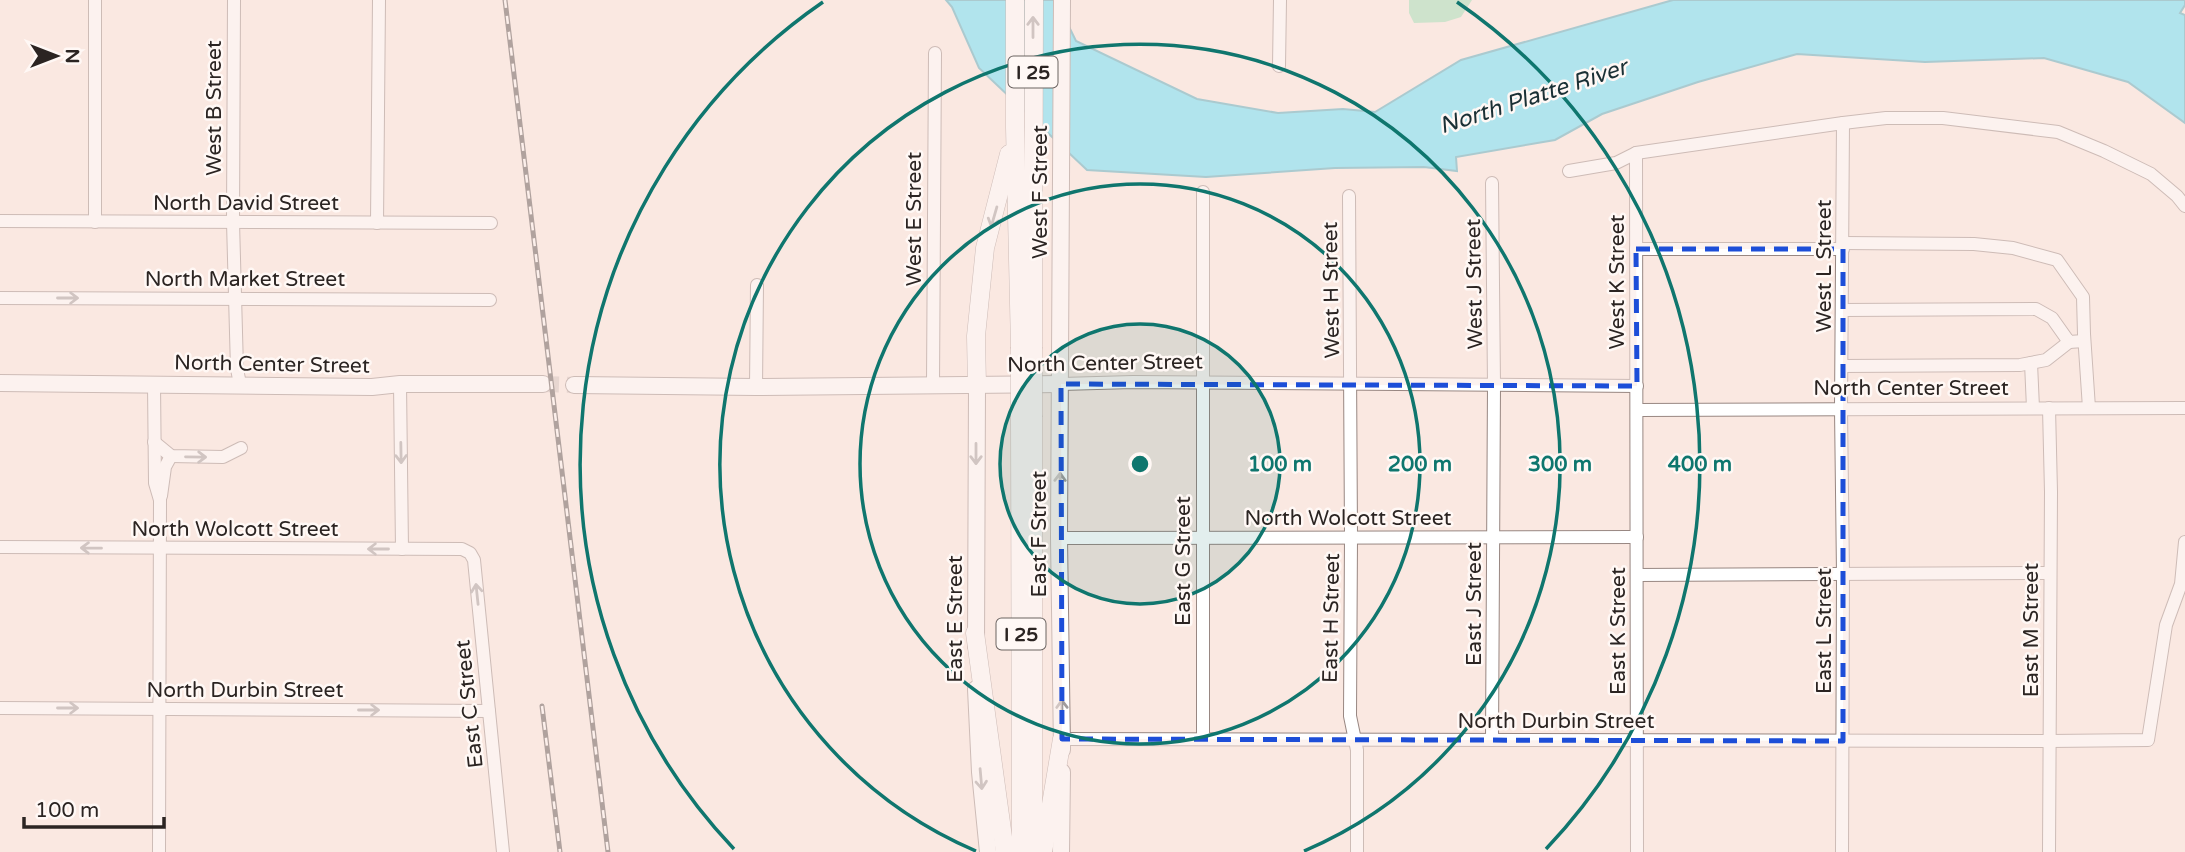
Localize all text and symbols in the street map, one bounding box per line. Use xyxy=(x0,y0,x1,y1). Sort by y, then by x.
one-way arrow xyxy=(1026,15,1040,38)
north arrow xyxy=(21,21,91,91)
street label: West B Street xyxy=(202,40,227,176)
text: N xyxy=(61,48,83,64)
water label: North Platte River xyxy=(1436,52,1634,141)
road number: I 25 xyxy=(1009,57,1058,88)
street label: West F Street xyxy=(1028,125,1053,259)
street label: West E Street xyxy=(902,152,927,286)
street label: North David Street xyxy=(153,191,339,216)
street label: West L Street xyxy=(1812,199,1837,333)
one-way arrow xyxy=(987,206,1000,228)
street label: West K Street xyxy=(1605,214,1630,350)
street label: West J Street xyxy=(1461,218,1488,350)
street label: West H Street xyxy=(1318,221,1345,359)
street label: North Market Street xyxy=(145,267,345,292)
one-way arrow xyxy=(56,291,79,305)
street label: North Center Street xyxy=(1007,349,1203,378)
street label: North Center Street xyxy=(174,350,370,379)
street label: North Center Street xyxy=(1813,376,2009,401)
one-way arrow xyxy=(394,441,408,464)
one-way arrow xyxy=(970,442,983,465)
one-way arrow xyxy=(184,450,207,463)
centre of rings xyxy=(1128,452,1152,476)
text: 100 m xyxy=(1248,452,1312,477)
text: 200 m xyxy=(1388,452,1452,477)
text: 300 m xyxy=(1528,452,1592,477)
text: 400 m xyxy=(1668,452,1732,477)
street label: East F Street xyxy=(1027,471,1052,597)
one-way arrow xyxy=(1053,472,1067,495)
street label: East G Street xyxy=(1171,496,1196,626)
street label: North Wolcott Street xyxy=(1244,506,1452,531)
street label: North Wolcott Street xyxy=(131,517,339,542)
one-way arrow xyxy=(79,541,102,554)
one-way arrow xyxy=(366,542,389,556)
street label: East J Street xyxy=(1462,542,1487,666)
street label: East H Street xyxy=(1318,553,1345,683)
street label: East E Street xyxy=(943,555,968,683)
street label: East M Street xyxy=(2019,563,2044,697)
street label: East K Street xyxy=(1606,567,1631,695)
street label: East L Street xyxy=(1812,568,1837,694)
one-way arrow xyxy=(471,583,484,606)
road number: I 25 xyxy=(996,618,1046,650)
street label: East C Street xyxy=(450,639,489,769)
street label: North Durbin Street xyxy=(147,678,343,703)
one-way arrow xyxy=(1055,699,1068,722)
one-way arrow xyxy=(56,701,79,715)
one-way arrow xyxy=(357,703,380,717)
street label: North Durbin Street xyxy=(1458,709,1654,734)
one-way arrow xyxy=(975,768,988,790)
scale bar xyxy=(24,786,164,830)
text: 100 m xyxy=(35,798,99,823)

